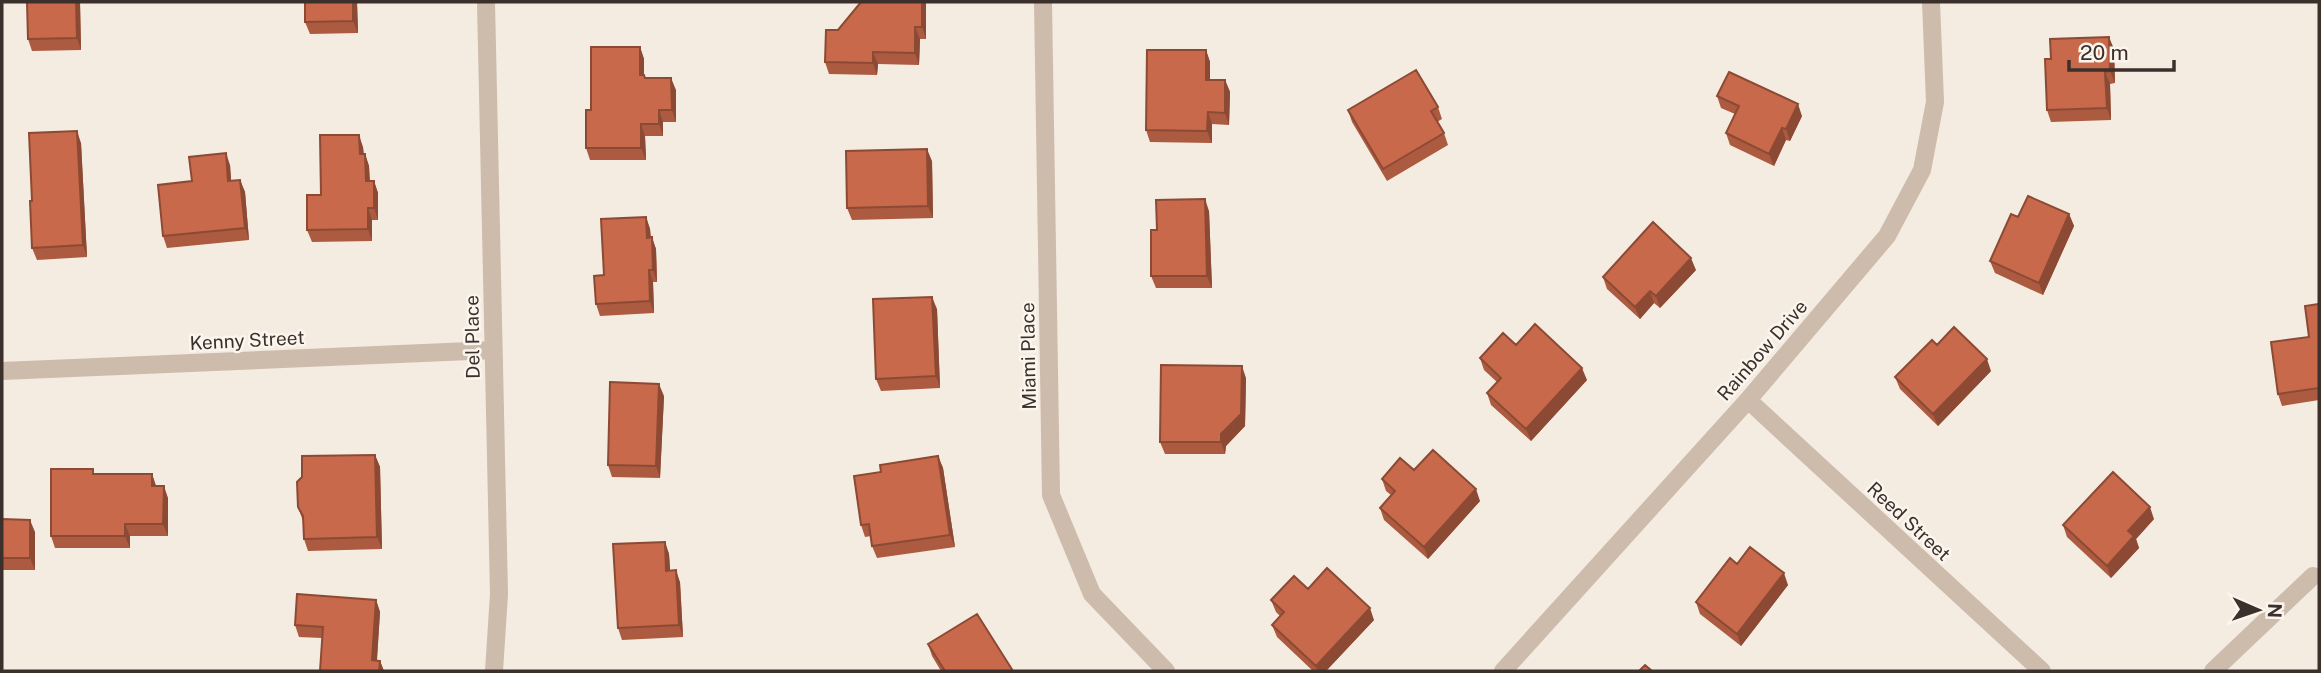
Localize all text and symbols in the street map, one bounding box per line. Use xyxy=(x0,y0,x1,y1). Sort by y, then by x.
scale bar xyxy=(2069,28,2174,72)
text: 20 m xyxy=(2080,40,2129,65)
street label: Del Place xyxy=(460,295,484,379)
street label: Rainbow Drive xyxy=(1712,295,1812,405)
street label: Miami Place xyxy=(1016,302,1040,410)
street label: Kenny Street xyxy=(189,326,305,354)
street label: Reed Street xyxy=(1863,477,1955,565)
north arrow xyxy=(2223,575,2293,645)
text: N xyxy=(2264,603,2286,618)

